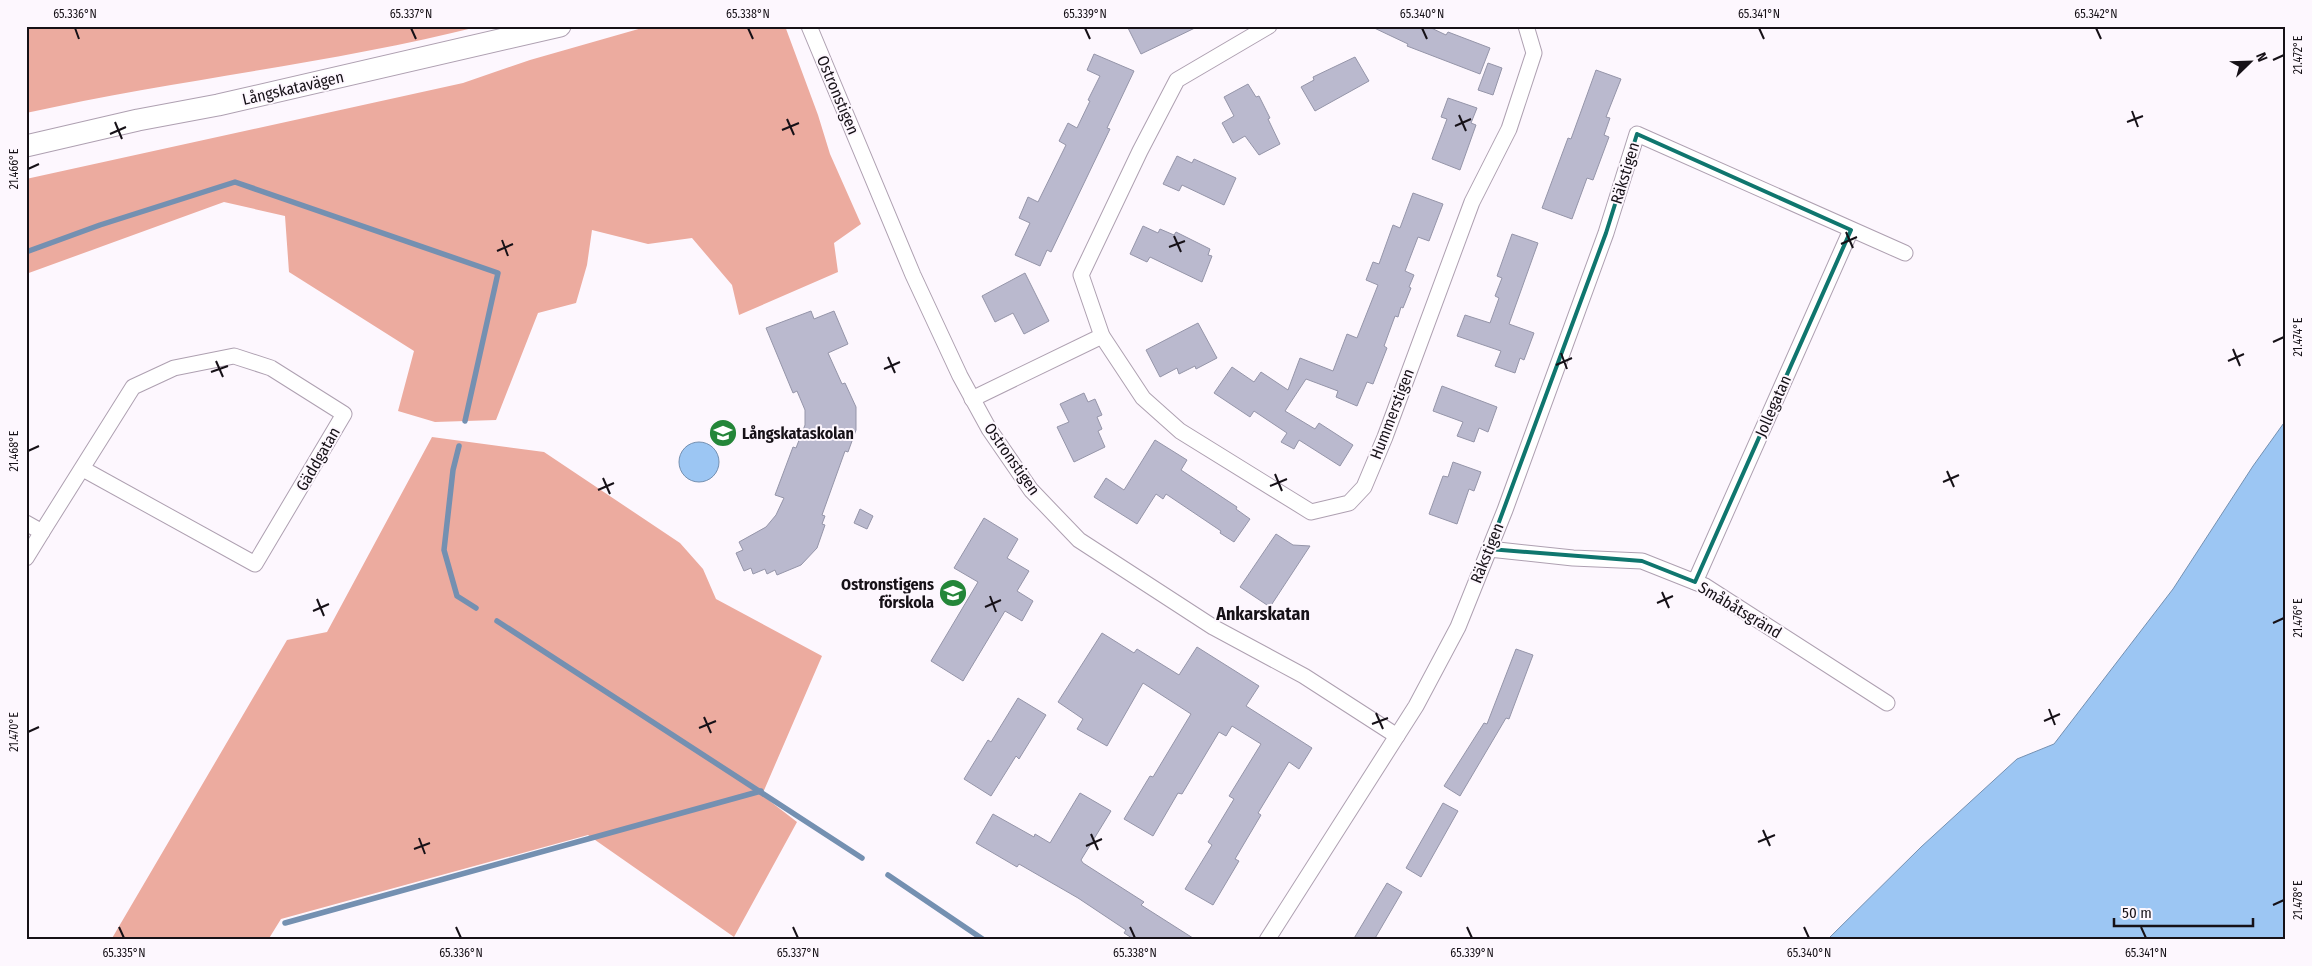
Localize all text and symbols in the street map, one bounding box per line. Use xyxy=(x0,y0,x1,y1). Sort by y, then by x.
text: 65.336°N xyxy=(53,7,97,21)
text: 65.337°N xyxy=(390,7,432,21)
text: 65.338°N xyxy=(726,7,770,21)
text: 65.339°N xyxy=(1063,7,1107,21)
text: 65.340°N xyxy=(1400,7,1444,21)
text: 65.341°N xyxy=(1738,7,1780,21)
text: 65.342°N xyxy=(2074,7,2118,21)
text: 21.472°E xyxy=(2291,35,2305,74)
north arrow xyxy=(2224,38,2274,88)
text: N xyxy=(2252,50,2271,64)
street label: Ostronstigen xyxy=(813,53,863,137)
street label: Långskatavägen xyxy=(240,67,346,109)
street label: Räkstigen xyxy=(1607,140,1643,206)
text: 21.466°E xyxy=(7,148,21,189)
text: 21.474°E xyxy=(2291,317,2305,356)
street label: Hummerstigen xyxy=(1366,366,1418,462)
street label: Jollegatan xyxy=(1751,372,1795,440)
school or university icon: Långskataskolan xyxy=(708,418,738,448)
street label: Ostronstigen xyxy=(980,419,1044,499)
street label: Gäddgatan xyxy=(292,424,344,494)
place label: Långskataskolan xyxy=(742,424,854,443)
text: 21.468°E xyxy=(7,430,21,471)
street label: Räkstigen xyxy=(1466,520,1508,586)
place label: Ostronstigens förskola xyxy=(841,575,934,612)
school or university icon: Ostronstigens förskola xyxy=(938,578,968,608)
street label: Småbåtsgränd xyxy=(1695,578,1785,642)
text: 21.476°E xyxy=(2291,598,2305,638)
district label: Ankarskatan xyxy=(1215,603,1310,625)
text: 21.470°E xyxy=(7,712,21,752)
text: 21.478°E xyxy=(2291,880,2305,920)
scale bar xyxy=(2114,896,2253,928)
text: 50 m xyxy=(2122,904,2152,922)
text: 65.335°N xyxy=(102,946,146,960)
text: 65.336°N xyxy=(439,946,483,960)
text: 65.337°N xyxy=(777,946,819,960)
text: 65.338°N xyxy=(1113,946,1157,960)
text: 65.339°N xyxy=(1450,946,1494,960)
text: 65.340°N xyxy=(1787,946,1831,960)
text: 65.341°N xyxy=(2125,946,2167,960)

